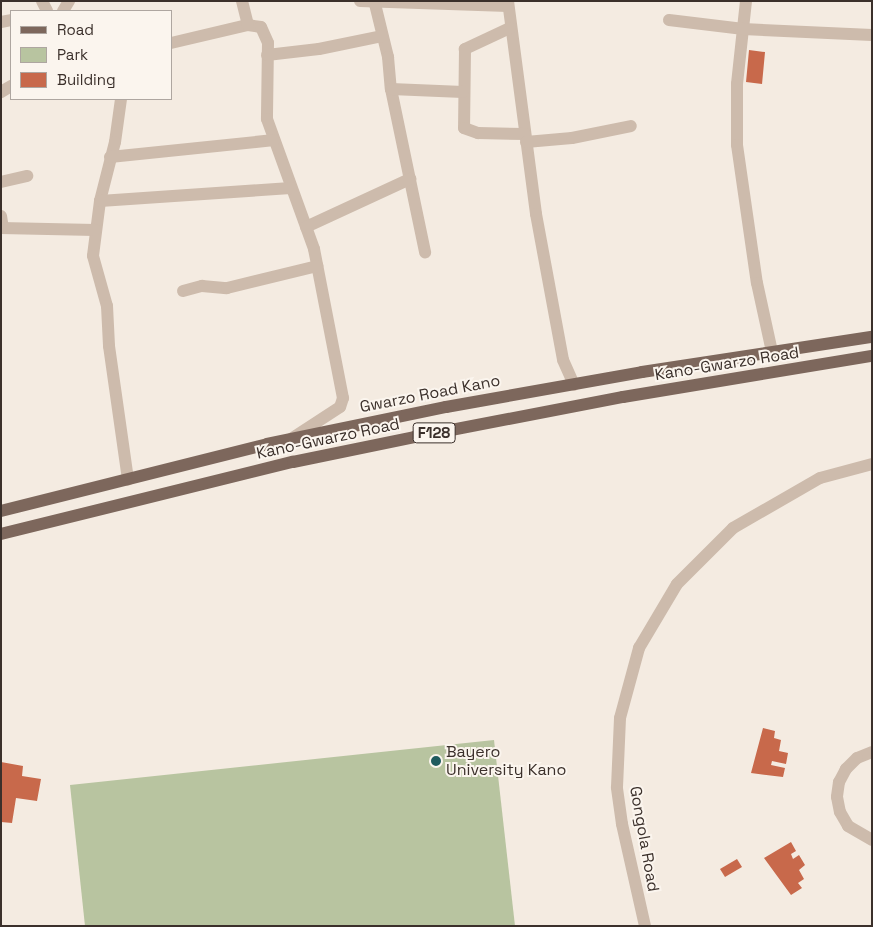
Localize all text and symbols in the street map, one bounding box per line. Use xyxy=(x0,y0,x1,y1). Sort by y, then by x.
legend xyxy=(10,10,172,100)
text: Road xyxy=(57,20,94,39)
text: Park xyxy=(57,45,88,64)
text: Building xyxy=(57,70,116,89)
street label: Kano-Gwarzo Road xyxy=(654,343,800,385)
street label: Gwarzo Road Kano xyxy=(358,371,502,417)
street label: Kano-Gwarzo Road xyxy=(255,414,401,464)
road number: F128 xyxy=(412,420,456,446)
place label: Bayero University Kano xyxy=(446,742,566,780)
marker: Bayero University Kano xyxy=(430,755,442,767)
street label: Gongola Road xyxy=(625,785,663,893)

